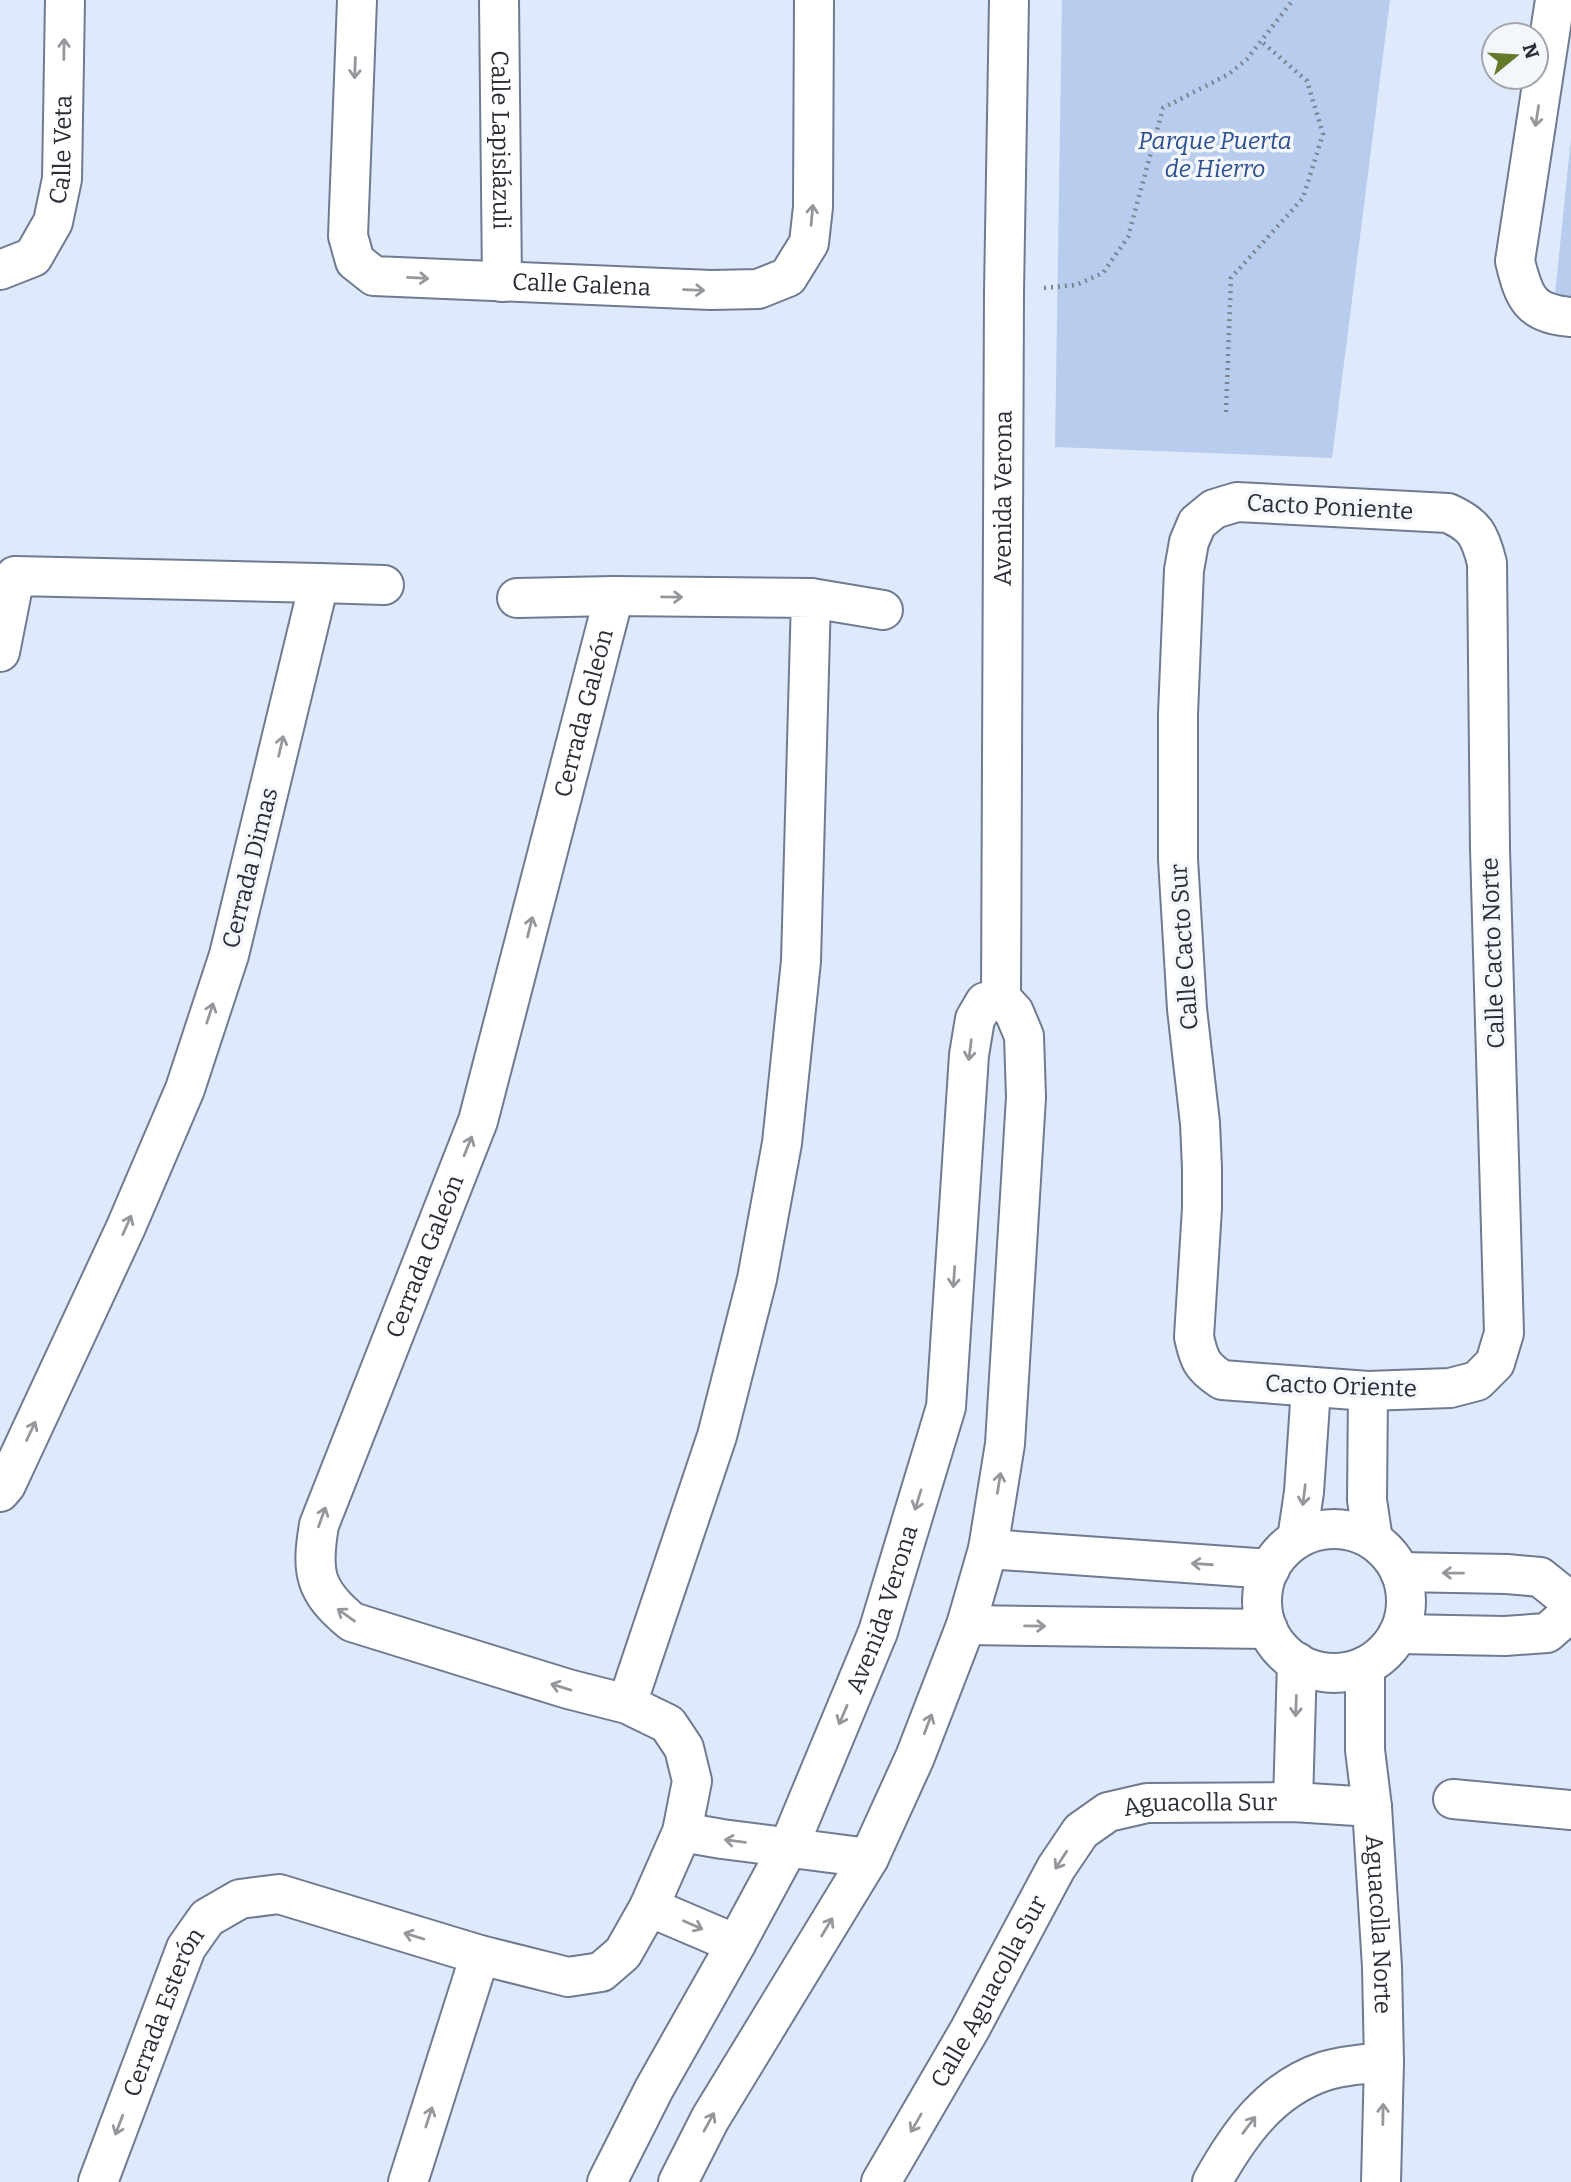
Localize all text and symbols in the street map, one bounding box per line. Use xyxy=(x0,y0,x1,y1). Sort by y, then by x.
north arrow xyxy=(1480,21,1550,91)
one-way arrow xyxy=(58,37,71,60)
text: N xyxy=(1517,40,1544,62)
street label: Calle Lapislázuli xyxy=(486,50,515,230)
one-way arrow xyxy=(348,56,361,79)
street label: Calle Veta xyxy=(43,95,77,207)
one-way arrow xyxy=(1531,104,1544,127)
park label: Parque Puerta de Hierro xyxy=(1138,127,1292,183)
one-way arrow xyxy=(806,204,819,227)
street label: Calle Galena xyxy=(512,268,651,301)
one-way arrow xyxy=(406,271,429,284)
one-way arrow xyxy=(683,283,706,296)
street label: Avenida Verona xyxy=(989,410,1017,586)
street label: Cacto Poniente xyxy=(1246,489,1414,525)
one-way arrow xyxy=(660,590,683,604)
street label: Cerrada Galeón xyxy=(548,626,619,800)
one-way arrow xyxy=(274,735,288,758)
street label: Cerrada Dimas xyxy=(217,785,283,951)
street label: Calle Cacto Norte xyxy=(1476,857,1510,1049)
street label: Calle Cacto Sur xyxy=(1164,863,1204,1031)
one-way arrow xyxy=(524,916,537,939)
one-way arrow xyxy=(205,1003,217,1025)
one-way arrow xyxy=(963,1038,976,1061)
one-way arrow xyxy=(463,1135,476,1157)
street label: Cerrada Galeón xyxy=(380,1171,469,1342)
one-way arrow xyxy=(121,1215,134,1236)
one-way arrow xyxy=(948,1265,961,1288)
street label: Cacto Oriente xyxy=(1265,1369,1417,1403)
one-way arrow xyxy=(25,1421,38,1442)
one-way arrow xyxy=(993,1472,1006,1495)
one-way arrow xyxy=(1297,1483,1310,1506)
one-way arrow xyxy=(910,1489,923,1511)
one-way arrow xyxy=(317,1507,329,1529)
street label: Avenida Verona xyxy=(840,1522,923,1697)
one-way arrow xyxy=(1191,1557,1213,1570)
one-way arrow xyxy=(1442,1566,1465,1580)
one-way arrow xyxy=(337,1608,355,1623)
one-way arrow xyxy=(1023,1619,1046,1633)
one-way arrow xyxy=(550,1680,572,1693)
one-way arrow xyxy=(1290,1694,1303,1717)
one-way arrow xyxy=(836,1704,849,1725)
one-way arrow xyxy=(923,1713,936,1735)
street label: Aguacolla Sur xyxy=(1120,1788,1278,1822)
one-way arrow xyxy=(724,1834,747,1847)
street label: Aguacolla Norte xyxy=(1360,1834,1397,2014)
one-way arrow xyxy=(1054,1849,1068,1869)
street label: Calle Aguacolla Sur xyxy=(925,1890,1053,2092)
one-way arrow xyxy=(820,1917,834,1937)
one-way arrow xyxy=(682,1919,703,1932)
street label: Cerrada Esterón xyxy=(117,1922,210,2101)
one-way arrow xyxy=(404,1928,426,1941)
one-way arrow xyxy=(1376,2103,1390,2126)
one-way arrow xyxy=(423,2106,436,2128)
one-way arrow xyxy=(703,2112,717,2132)
one-way arrow xyxy=(909,2112,923,2132)
one-way arrow xyxy=(111,2114,124,2135)
one-way arrow xyxy=(1242,2117,1257,2135)

